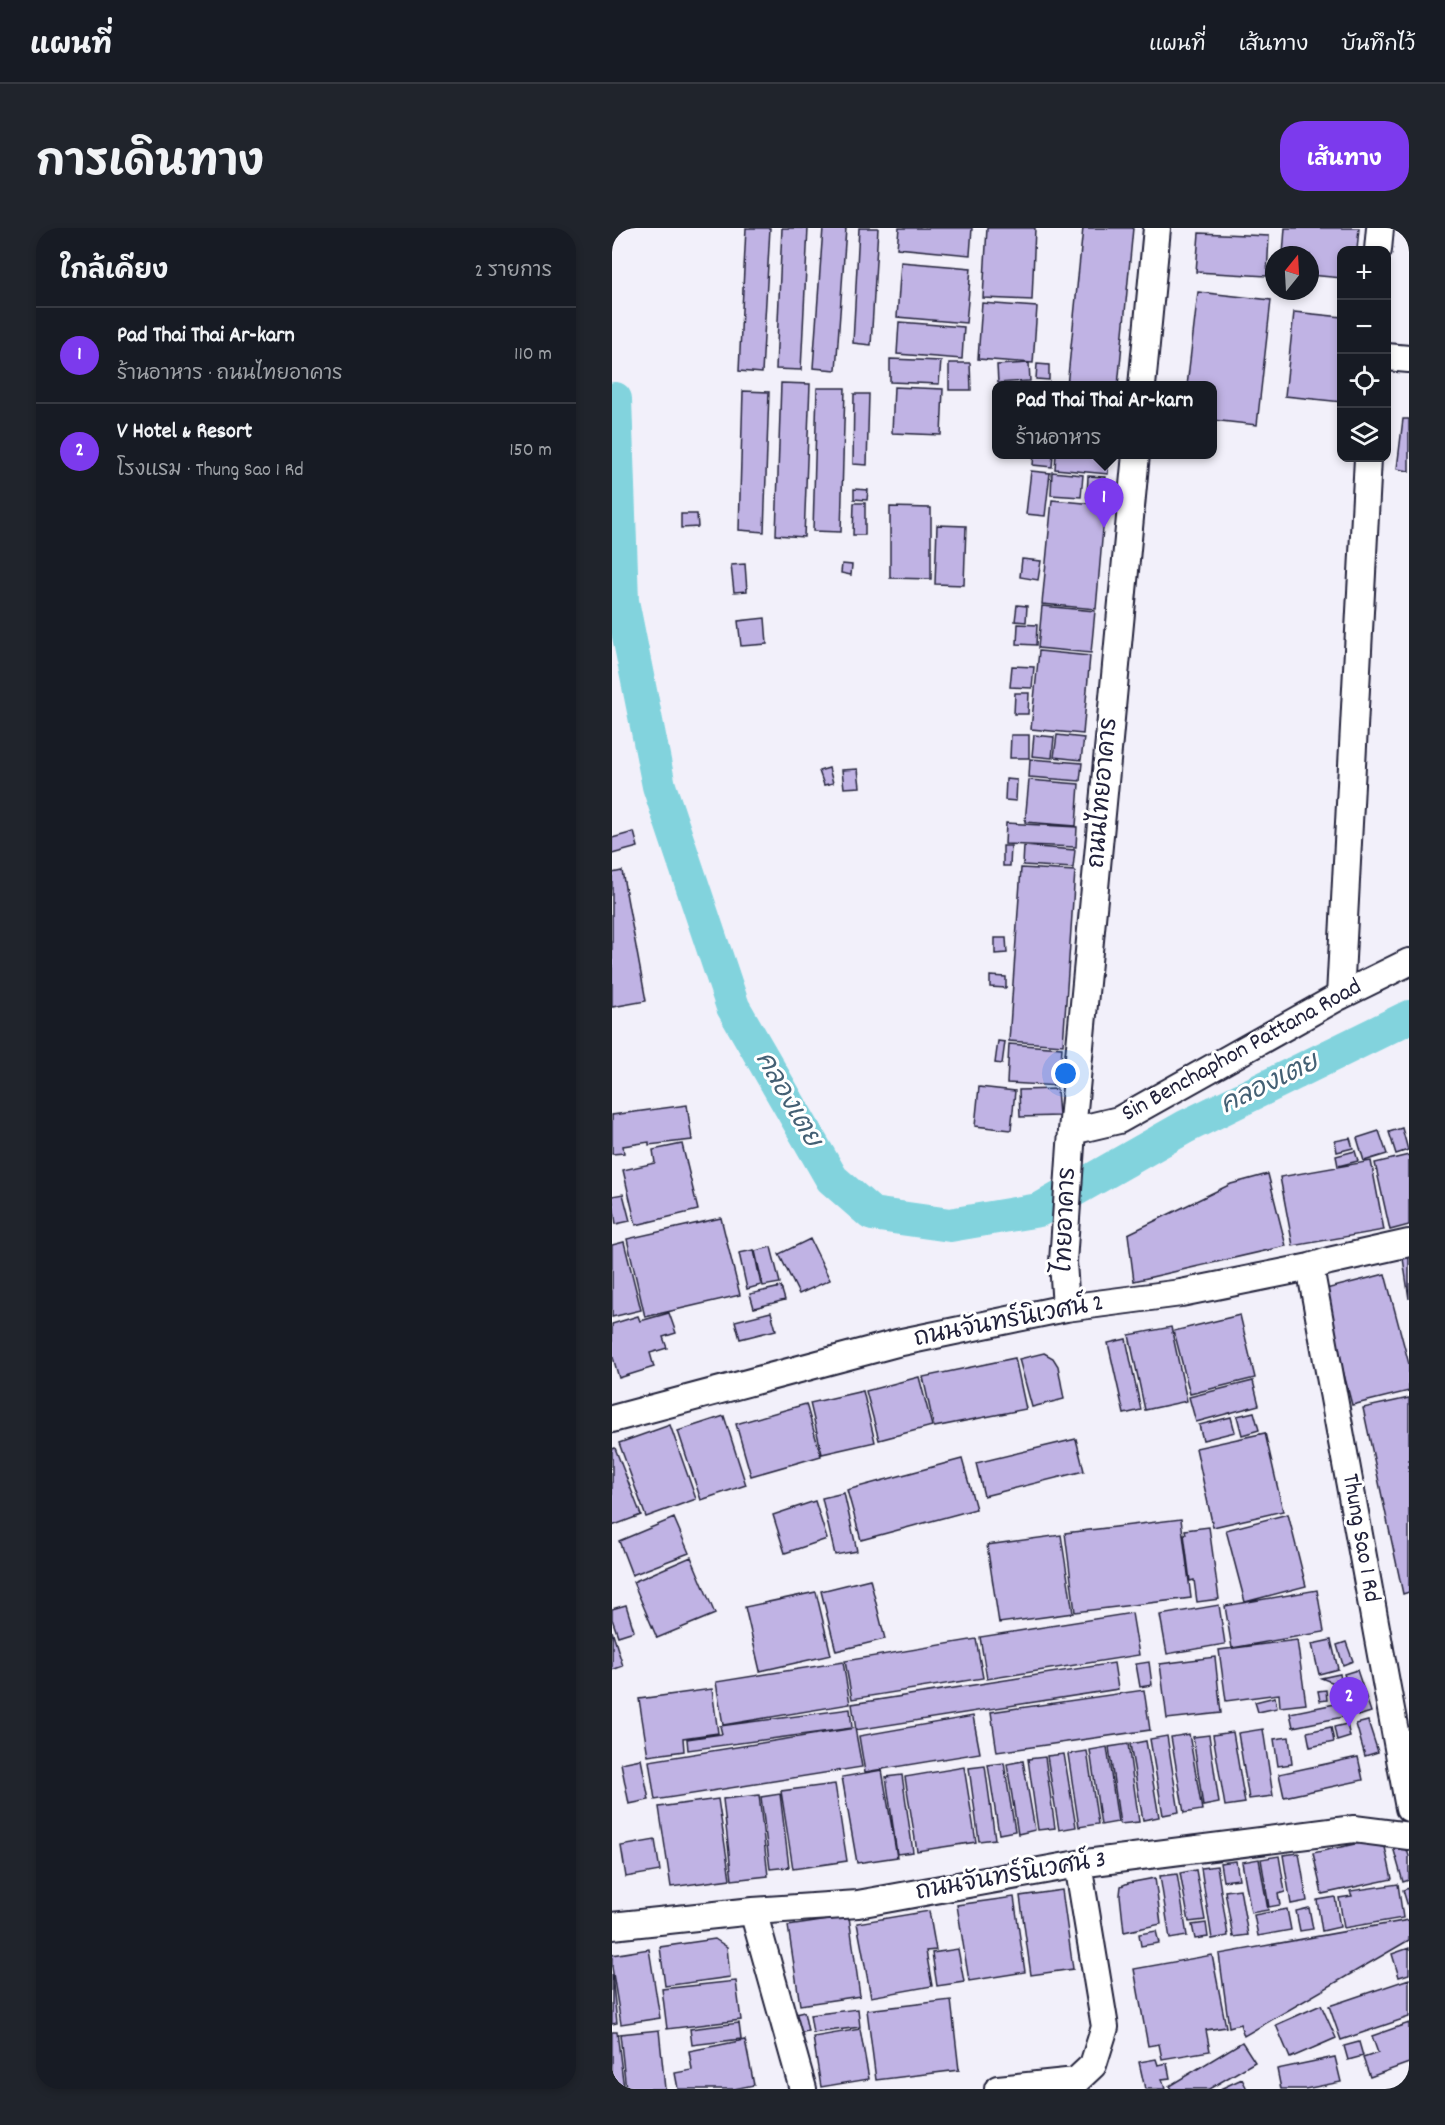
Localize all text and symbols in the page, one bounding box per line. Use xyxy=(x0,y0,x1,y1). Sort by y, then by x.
text: แผนที่ xyxy=(30,28,112,68)
text: แผนที่ xyxy=(1149,31,1206,61)
text: เส้นทาง xyxy=(1239,31,1308,61)
text: บันทึกไว้ xyxy=(1341,31,1415,61)
button: เส้นทาง xyxy=(1280,121,1409,191)
text: การเดินทาง xyxy=(36,136,264,196)
north arrow xyxy=(1265,246,1319,300)
map controls xyxy=(1337,246,1391,462)
button: + xyxy=(1337,246,1391,300)
text: ใกล้เคียง xyxy=(60,254,168,291)
text: 2 รายการ xyxy=(475,258,552,286)
button: − xyxy=(1337,300,1391,354)
text: Pad Thai Thai Ar-karn xyxy=(117,321,295,352)
text: 1 xyxy=(77,341,82,369)
text: 110 m xyxy=(514,341,552,369)
button: locate xyxy=(1337,354,1391,408)
text: ร้านอาหาร · ถนนไทยอาคาร xyxy=(117,361,343,389)
popup xyxy=(992,381,1217,459)
text: Pad Thai Thai Ar-karn xyxy=(1016,386,1193,417)
button: layers xyxy=(1337,408,1391,462)
text: V Hotel & Resort xyxy=(117,417,252,448)
text: ร้านอาหาร xyxy=(1016,426,1102,454)
text: 2 xyxy=(75,437,84,465)
text: 150 m xyxy=(509,437,552,465)
text: โรงแรม · Thung Sao 1 Rd xyxy=(117,457,304,485)
pin: 1 xyxy=(1084,478,1124,528)
street label: ถนนไทยอาคาร xyxy=(1078,716,1128,870)
street label: Sin Benchaphon Pattana Road xyxy=(1116,971,1368,1131)
water label: คลองเตย xyxy=(1215,1044,1327,1125)
water label: คลองเตย xyxy=(745,1045,830,1157)
your location xyxy=(1051,1059,1080,1088)
street label: ไทยอาคาร xyxy=(1046,1167,1086,1274)
street label: ถนนจันทร์นิเวศน์ 2 xyxy=(911,1285,1107,1357)
street label: Thung Sao 1 Rd xyxy=(1332,1471,1388,1605)
pin: 2 xyxy=(1330,1678,1368,1727)
street label: ถนนจันทร์นิเวศน์ 3 xyxy=(913,1842,1109,1910)

